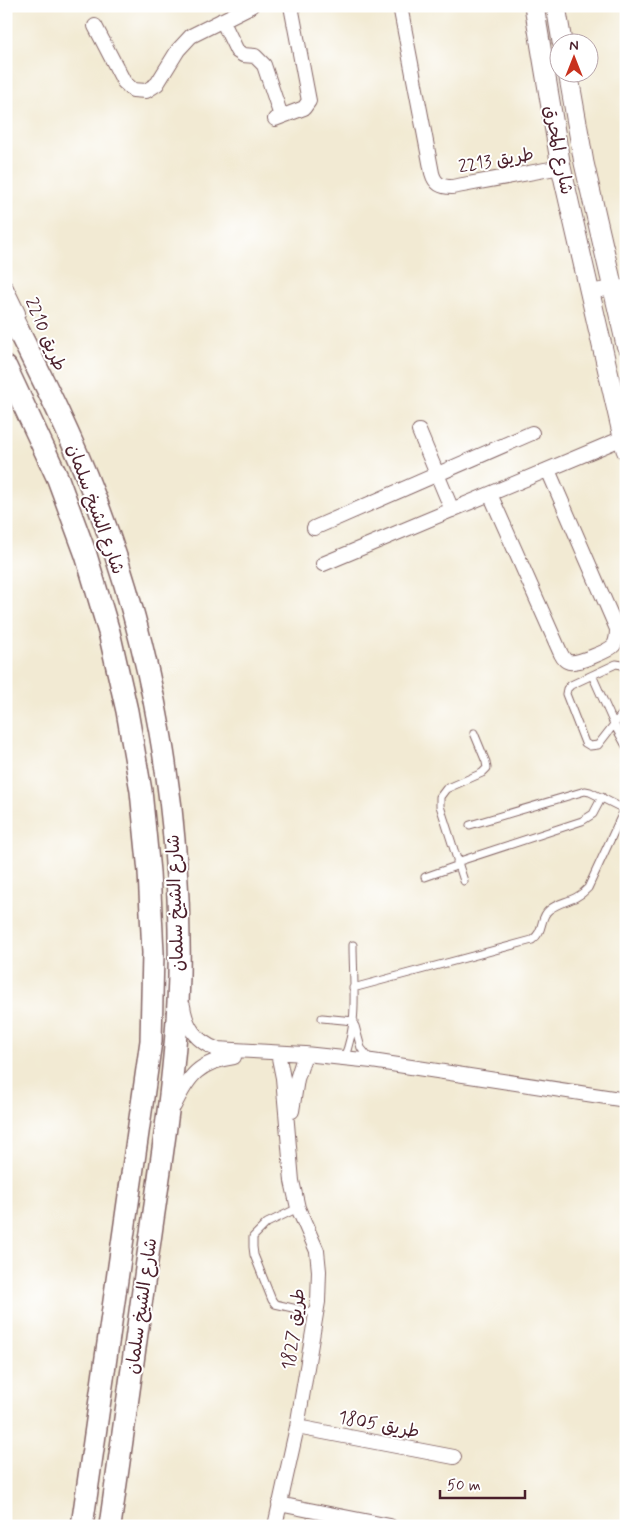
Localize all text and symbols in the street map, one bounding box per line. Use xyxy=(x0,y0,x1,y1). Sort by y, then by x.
north arrow xyxy=(550,32,600,82)
text: N xyxy=(569,37,579,55)
street label: شارع المحرق xyxy=(538,104,578,197)
street label: طريق 2213 xyxy=(457,143,536,179)
street label: طريق 2210 xyxy=(19,294,71,375)
street label: شارع الشيخ سلمان xyxy=(60,441,130,578)
street label: شارع الشيخ سلمان xyxy=(162,834,190,972)
street label: شارع الشيخ سلمان xyxy=(121,1237,163,1376)
street label: طريق 1827 xyxy=(276,1287,312,1372)
street label: طريق 1805 xyxy=(336,1405,421,1445)
scale bar xyxy=(440,1467,524,1499)
text: 50 m xyxy=(447,1476,481,1496)

